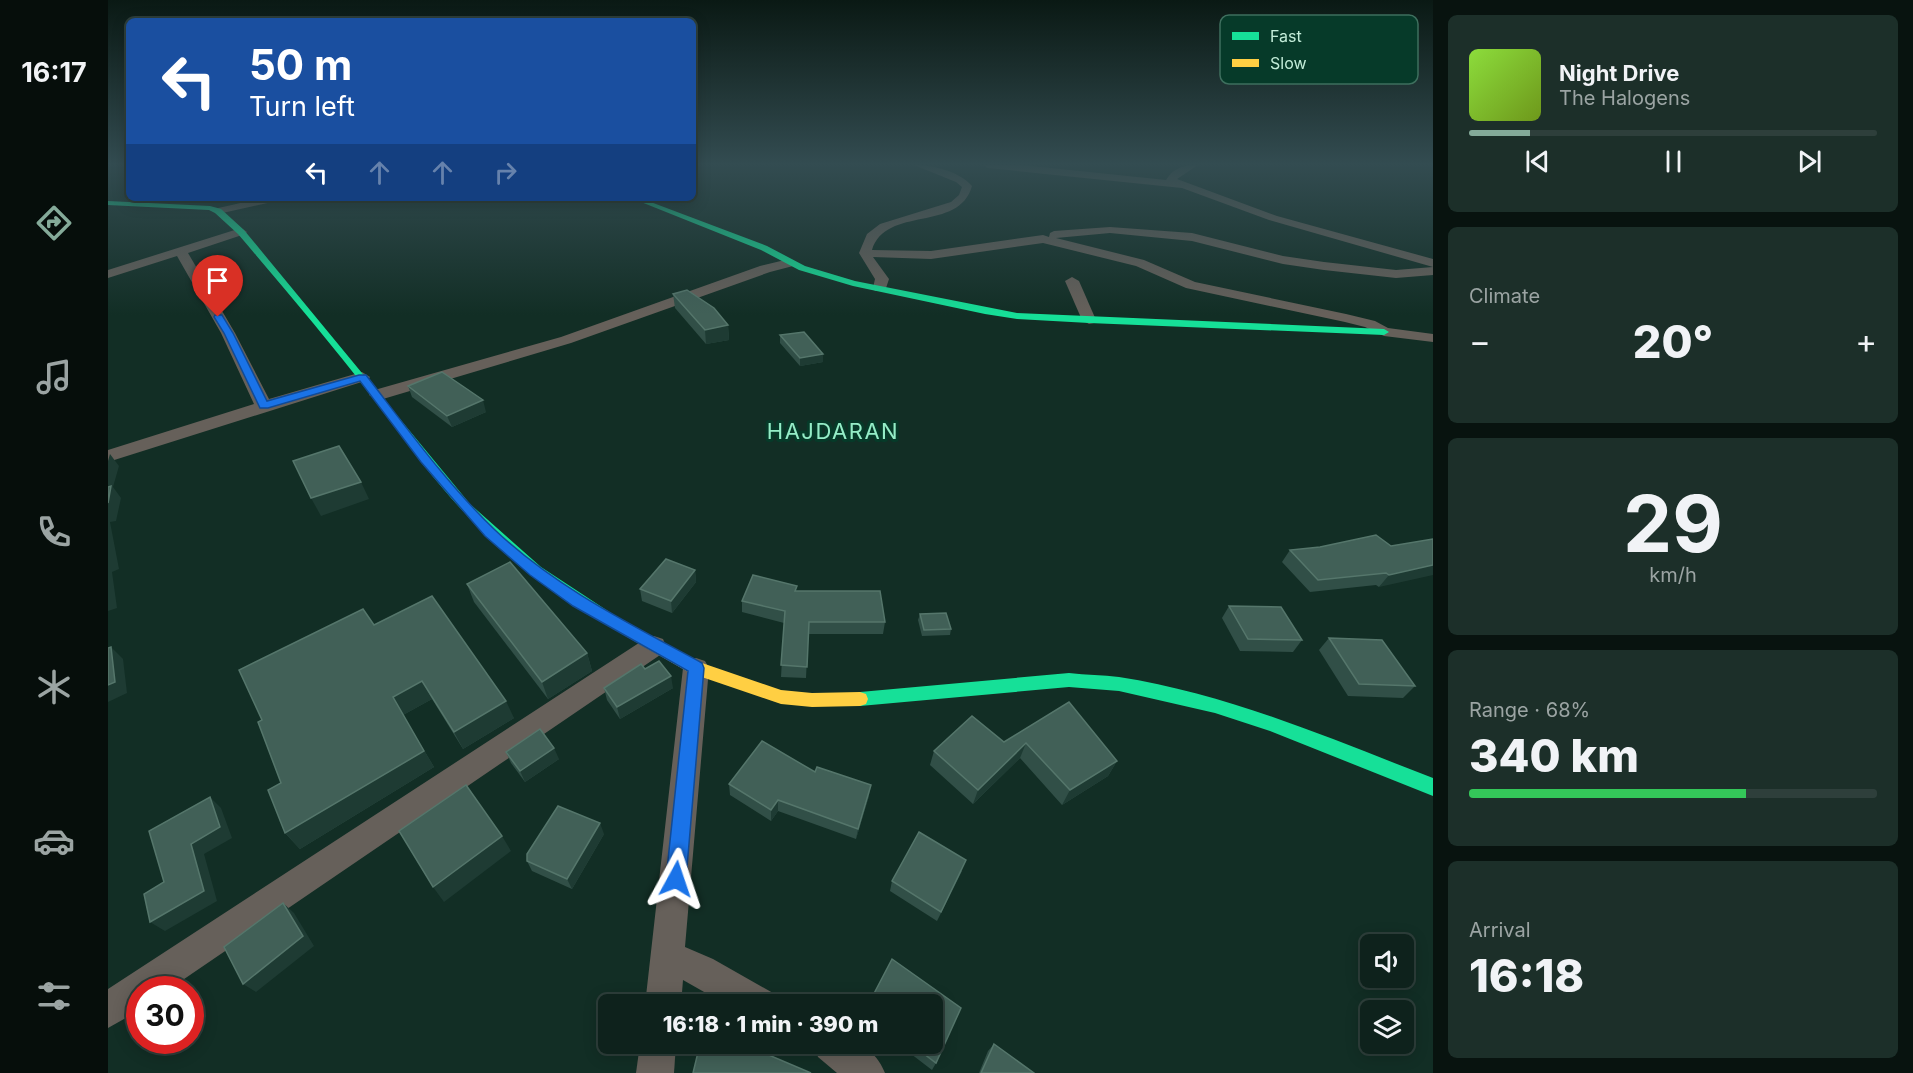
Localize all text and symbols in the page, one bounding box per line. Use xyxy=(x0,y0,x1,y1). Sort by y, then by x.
legend xyxy=(1220,15,1418,84)
text: Fast xyxy=(1270,26,1302,46)
text: 50 m xyxy=(249,39,352,90)
icon: left xyxy=(150,42,228,120)
text: Slow xyxy=(1270,53,1307,73)
text: 16:17 xyxy=(21,56,87,89)
text: Night Drive xyxy=(1559,60,1679,86)
text: The Halogens xyxy=(1559,86,1690,110)
text: Turn left xyxy=(249,90,355,123)
icon: previous xyxy=(1521,145,1554,178)
icon: pause xyxy=(1657,145,1690,178)
icon: next xyxy=(1793,145,1826,178)
icon: left xyxy=(300,156,333,189)
icon: ahead xyxy=(363,156,396,189)
icon: ahead xyxy=(426,156,459,189)
icon: right xyxy=(489,156,522,189)
icon: directions xyxy=(33,202,75,244)
pin xyxy=(192,255,243,317)
icon: arrive xyxy=(201,264,234,297)
text: Climate xyxy=(1469,284,1540,308)
text: 20° xyxy=(1633,314,1713,369)
text: − xyxy=(1469,321,1491,361)
text: + xyxy=(1855,321,1877,361)
icon: music xyxy=(33,356,75,398)
district label: HAJDARAN xyxy=(767,418,899,444)
text: 29 xyxy=(1623,476,1723,571)
icon: phone xyxy=(33,511,75,553)
text: km/h xyxy=(1649,563,1697,587)
icon: climate xyxy=(33,666,75,708)
text: Range · 68% xyxy=(1469,698,1590,722)
text: 340 km xyxy=(1469,728,1639,783)
icon: car xyxy=(33,820,75,862)
position arrow xyxy=(644,847,708,911)
text: Arrival xyxy=(1469,918,1531,942)
map controls xyxy=(1360,934,1414,1054)
button: sound xyxy=(1360,934,1414,988)
text: 16:18 xyxy=(1469,948,1584,1003)
icon: filters xyxy=(33,975,75,1017)
speed limit sign: 30 xyxy=(126,976,204,1054)
button: layers xyxy=(1360,1000,1414,1054)
text: 16:18 · 1 min · 390 m xyxy=(663,1011,878,1037)

